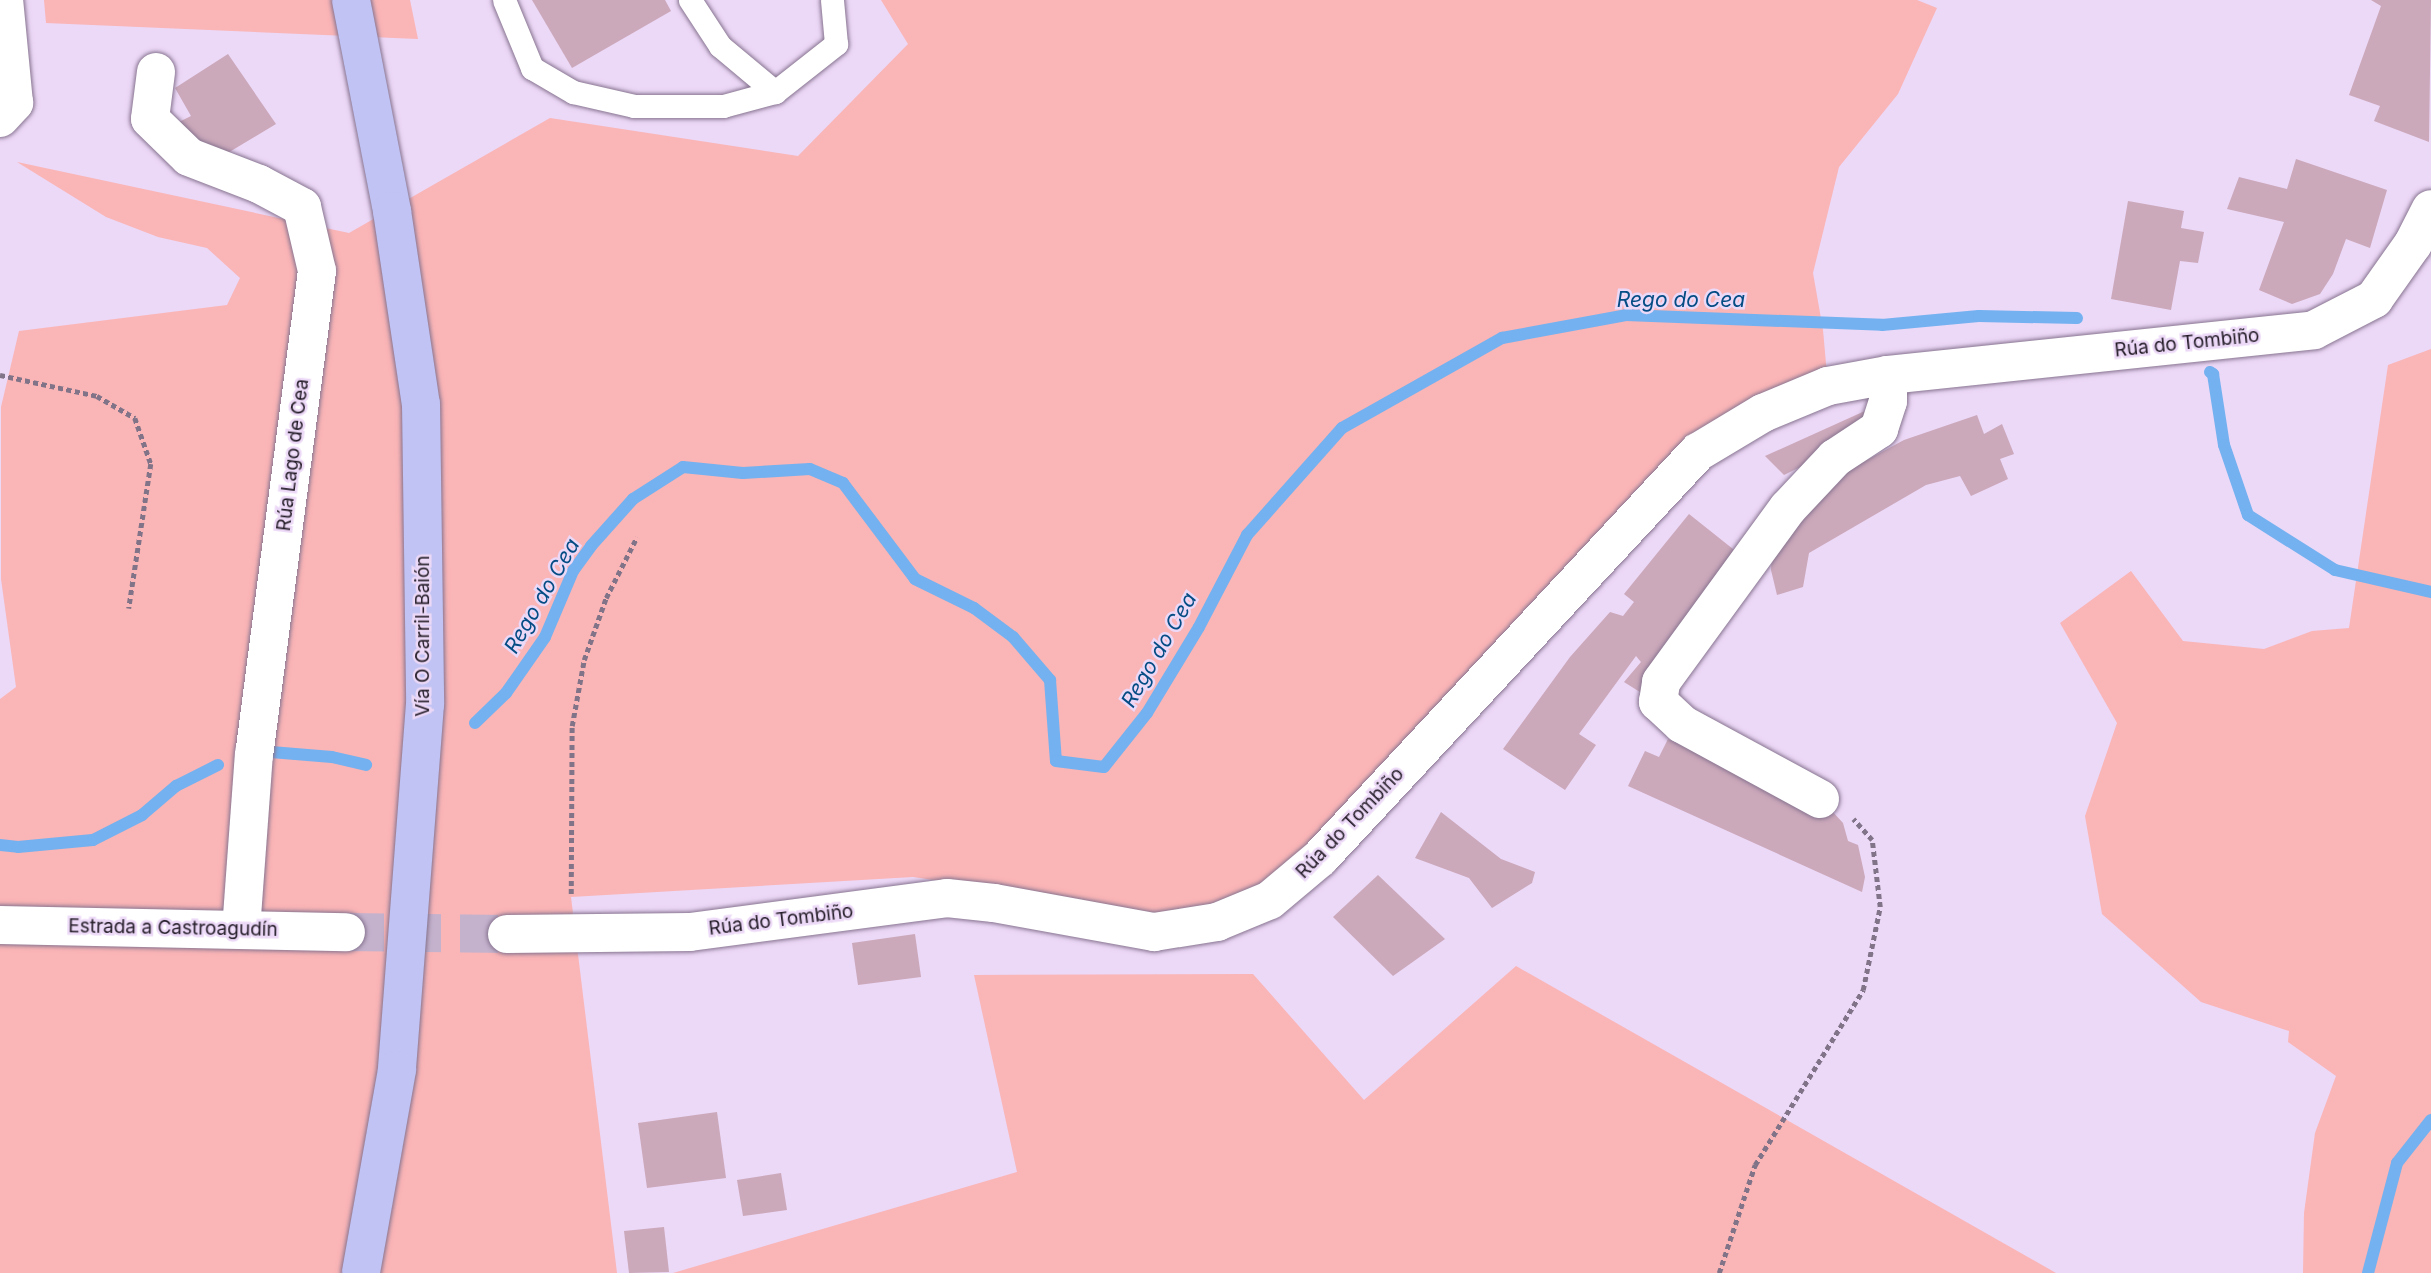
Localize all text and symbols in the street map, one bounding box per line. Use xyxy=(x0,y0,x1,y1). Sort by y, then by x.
water label: Rego do Cea xyxy=(1617,287,1745,313)
street label: Rúa do Tombiño xyxy=(2113,324,2261,362)
street label: Rúa Lago de Cea xyxy=(272,378,314,532)
water label: Rego do Cea xyxy=(499,534,585,658)
street label: Vía O Carril-Baión xyxy=(412,555,434,717)
water label: Rego do Cea xyxy=(1116,588,1202,712)
street label: Rúa do Tombiño xyxy=(1291,763,1409,883)
street label: Rúa do Tombiño xyxy=(707,900,855,940)
street label: Estrada a Castroagudín xyxy=(68,915,278,941)

